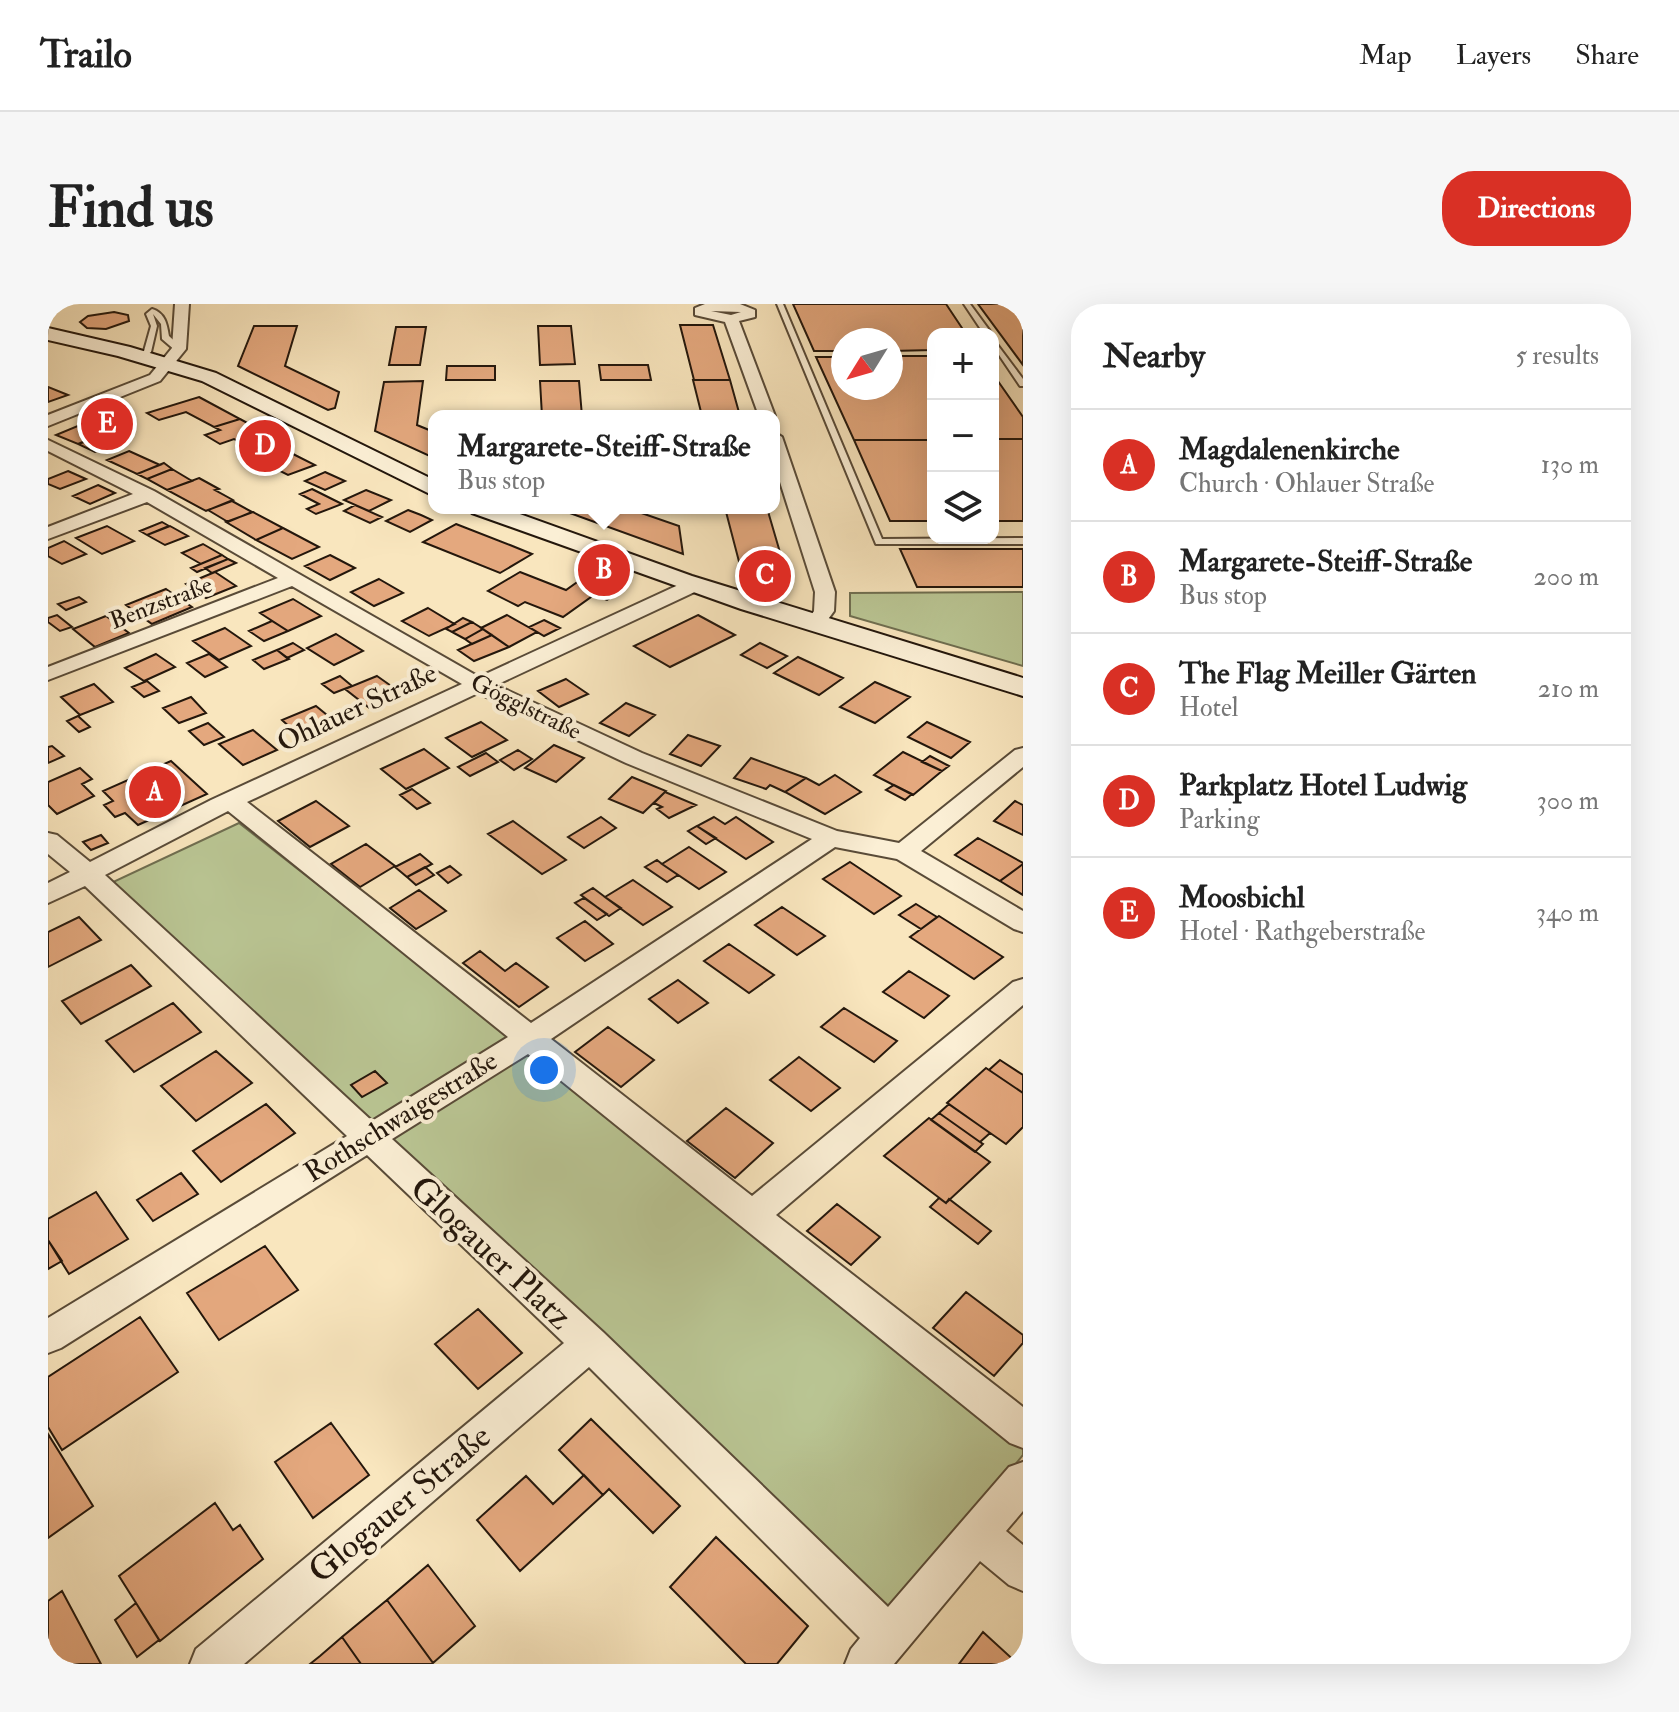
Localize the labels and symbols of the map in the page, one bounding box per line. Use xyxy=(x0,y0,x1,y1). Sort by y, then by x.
north arrow xyxy=(831,328,903,400)
pin: E xyxy=(81,394,133,454)
pin: D xyxy=(239,416,291,476)
pin: B xyxy=(578,540,630,600)
pin: C xyxy=(739,546,791,606)
street label: Benzstraße xyxy=(105,569,217,637)
street label: Ohlauer Straße xyxy=(272,656,443,760)
street label: Gögglstraße xyxy=(466,667,586,747)
pin: A xyxy=(129,762,181,822)
street label: Rothschwaigestraße xyxy=(298,1043,504,1190)
your location xyxy=(524,1050,564,1090)
street label: Glogauer Platz xyxy=(401,1167,581,1339)
street label: Glogauer Straße xyxy=(300,1415,500,1593)

